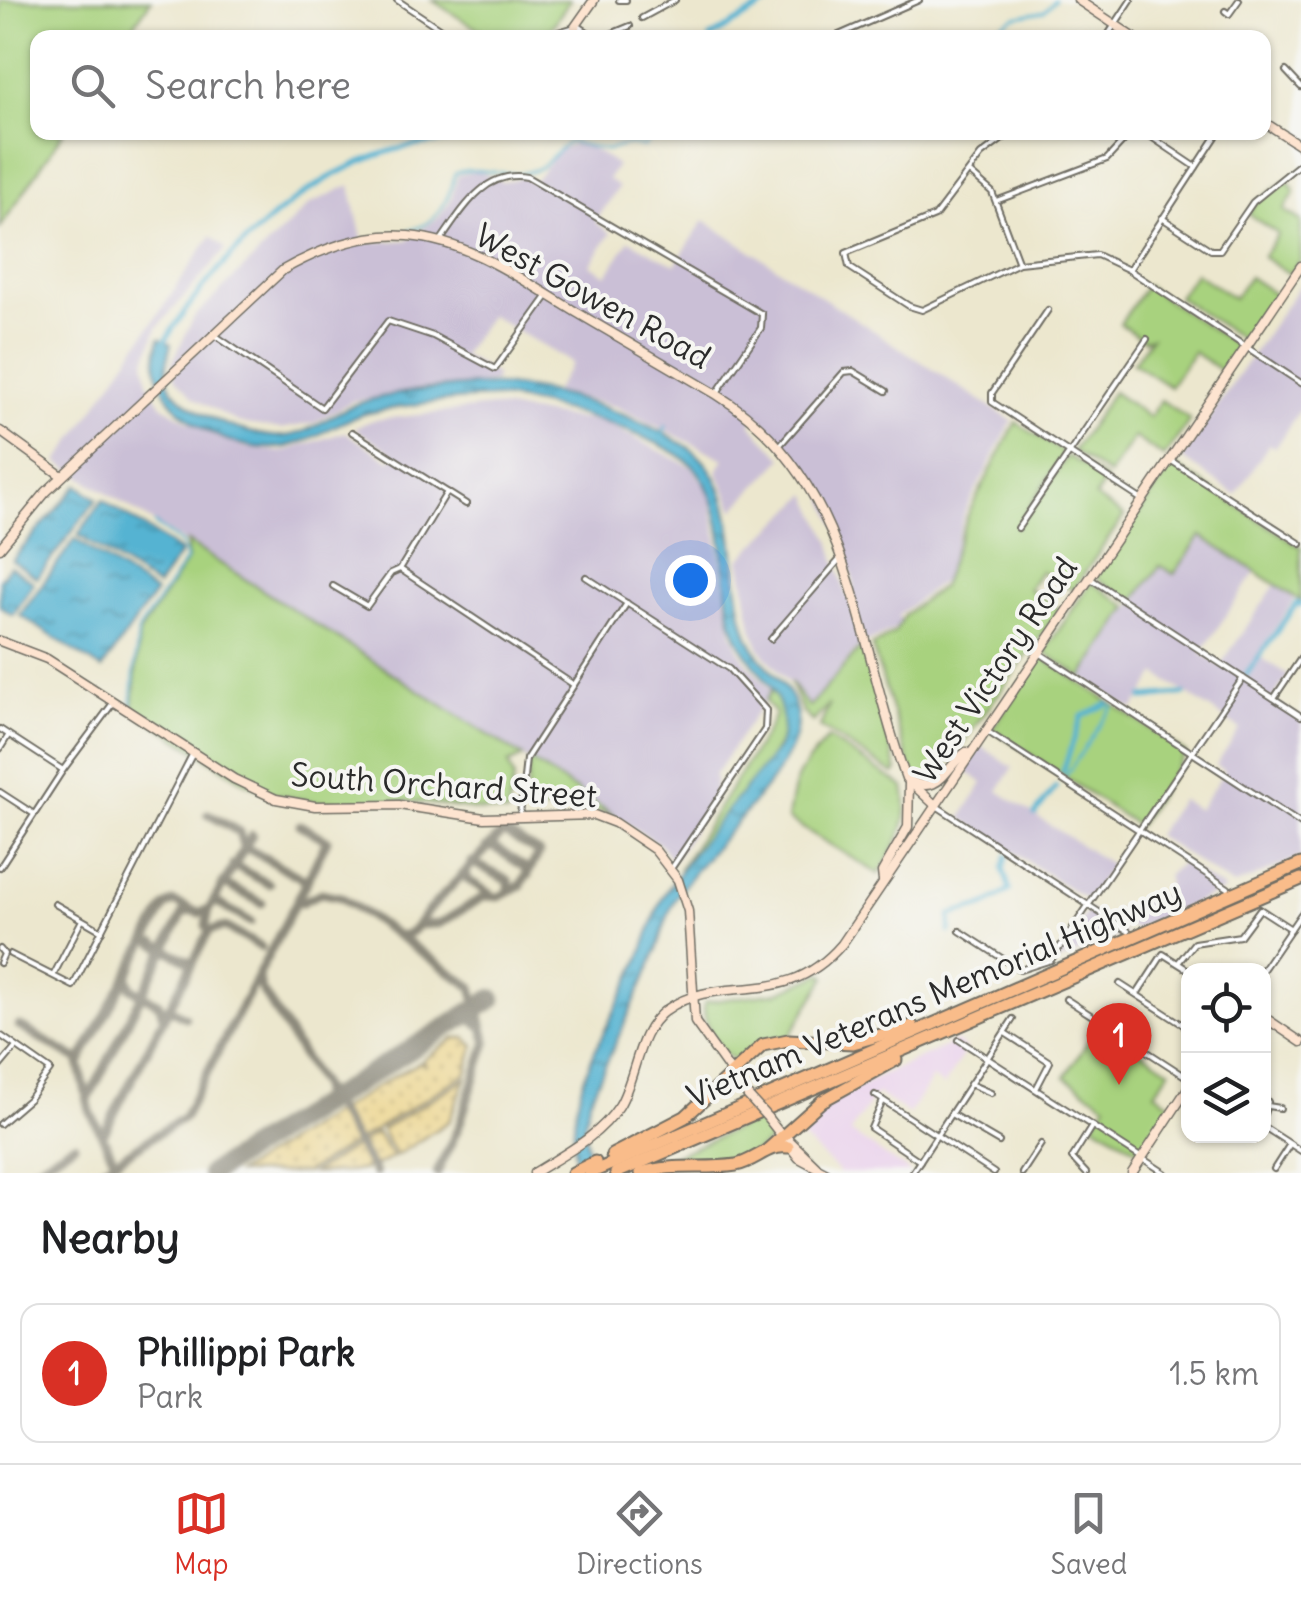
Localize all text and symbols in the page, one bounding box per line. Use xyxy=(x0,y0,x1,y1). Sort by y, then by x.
search box xyxy=(30,30,1271,140)
icon: search xyxy=(65,58,120,113)
text: Search here xyxy=(145,62,351,109)
street label: West Gowen Road xyxy=(468,214,718,378)
street label: West Victory Road xyxy=(904,549,1086,791)
your location xyxy=(665,555,716,606)
street label: South Orchard Street xyxy=(290,754,598,816)
street label: Vietnam Veterans Memorial Highway xyxy=(681,871,1187,1117)
map controls xyxy=(1181,963,1271,1143)
button: locate xyxy=(1181,963,1271,1053)
pin: 1 xyxy=(1086,1002,1152,1085)
button: layers xyxy=(1181,1053,1271,1143)
text: Nearby xyxy=(40,1212,179,1264)
text: Phillippi Park xyxy=(137,1329,355,1376)
text: 1 xyxy=(68,1353,81,1394)
text: 1.5 km xyxy=(1169,1353,1259,1394)
text: Park xyxy=(137,1376,203,1417)
tab: Map xyxy=(174,1486,229,1582)
tab: Directions xyxy=(576,1486,703,1582)
tab: Saved xyxy=(1050,1486,1127,1582)

